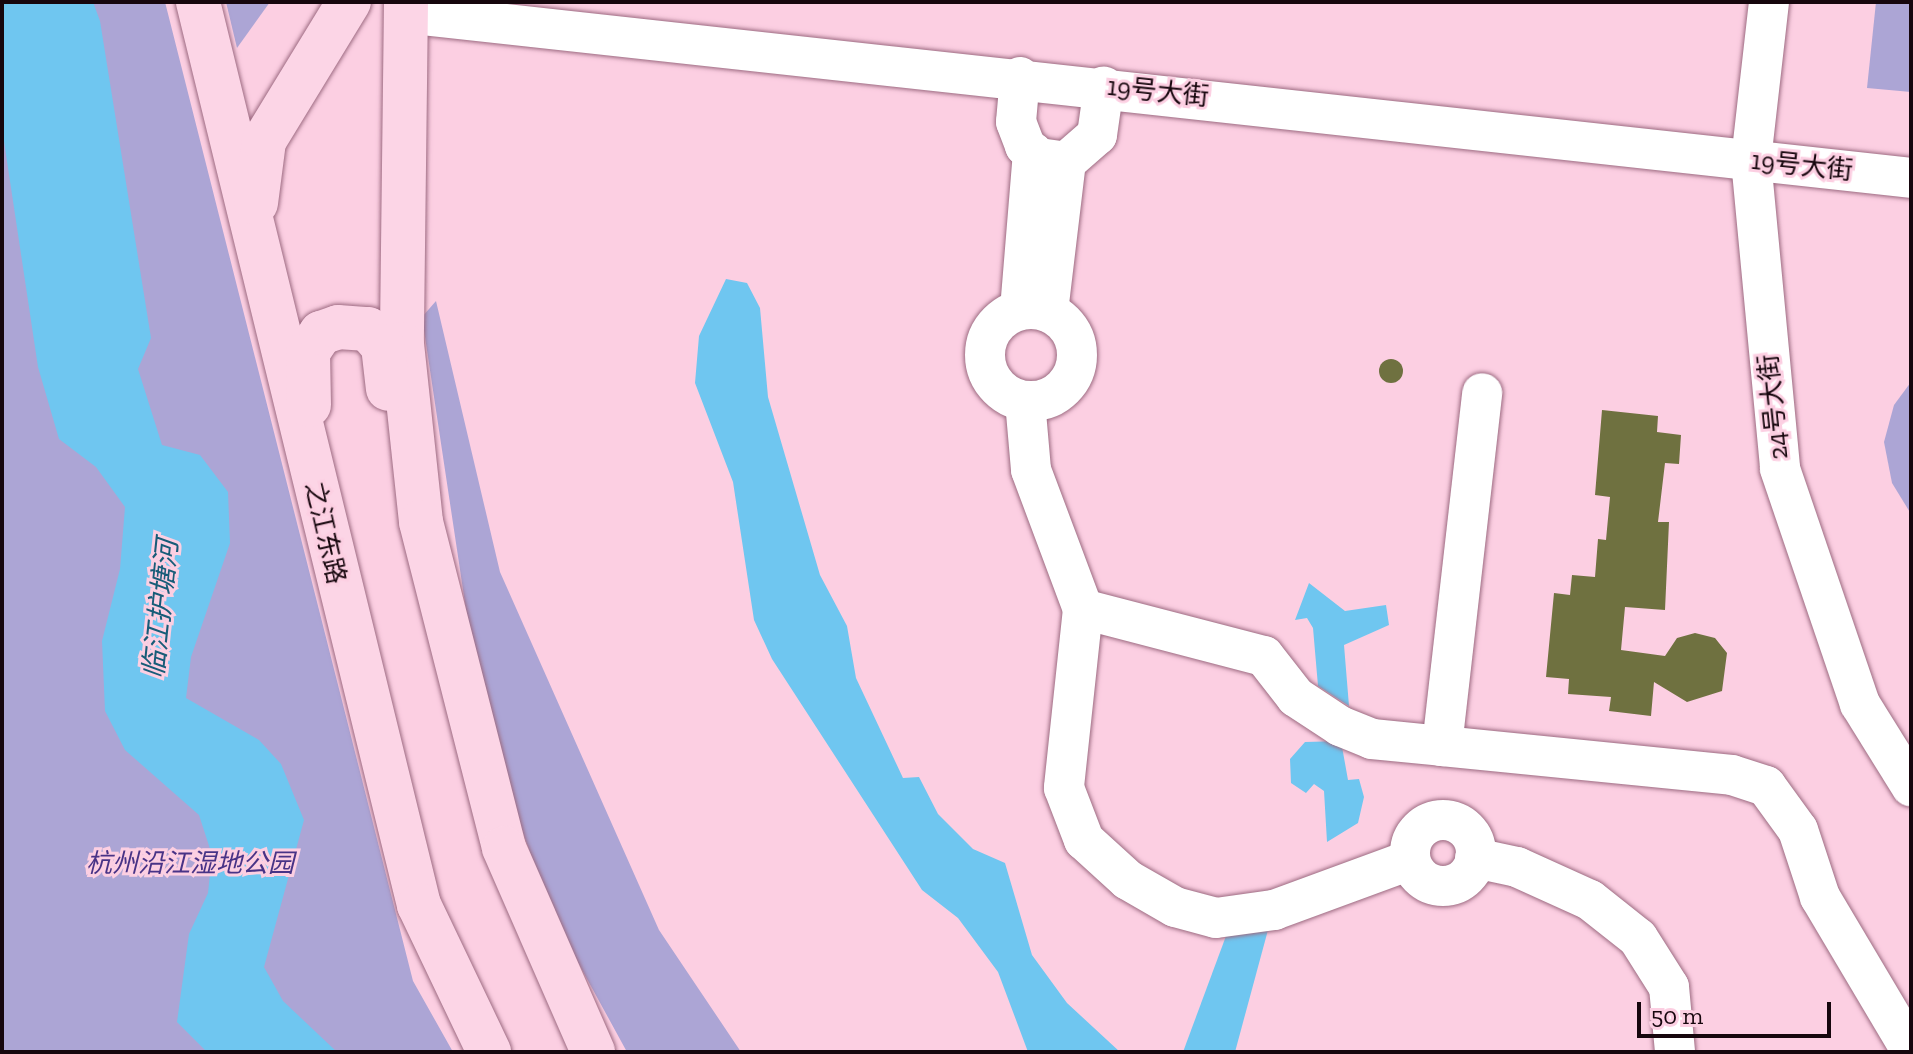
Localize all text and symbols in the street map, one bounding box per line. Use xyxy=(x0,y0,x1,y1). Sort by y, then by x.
street label: 19号大街 xyxy=(1106,71,1210,113)
street label: 19号大街 xyxy=(1750,145,1854,187)
street label: 24号大街 xyxy=(1753,353,1795,461)
street label: 之江东路 xyxy=(298,479,352,587)
water label: 临江护塘河 xyxy=(137,538,185,680)
park label: 杭州沿江湿地公园 xyxy=(86,848,294,880)
scale bar xyxy=(1641,986,1835,1036)
text: 50 m xyxy=(1651,1001,1703,1030)

